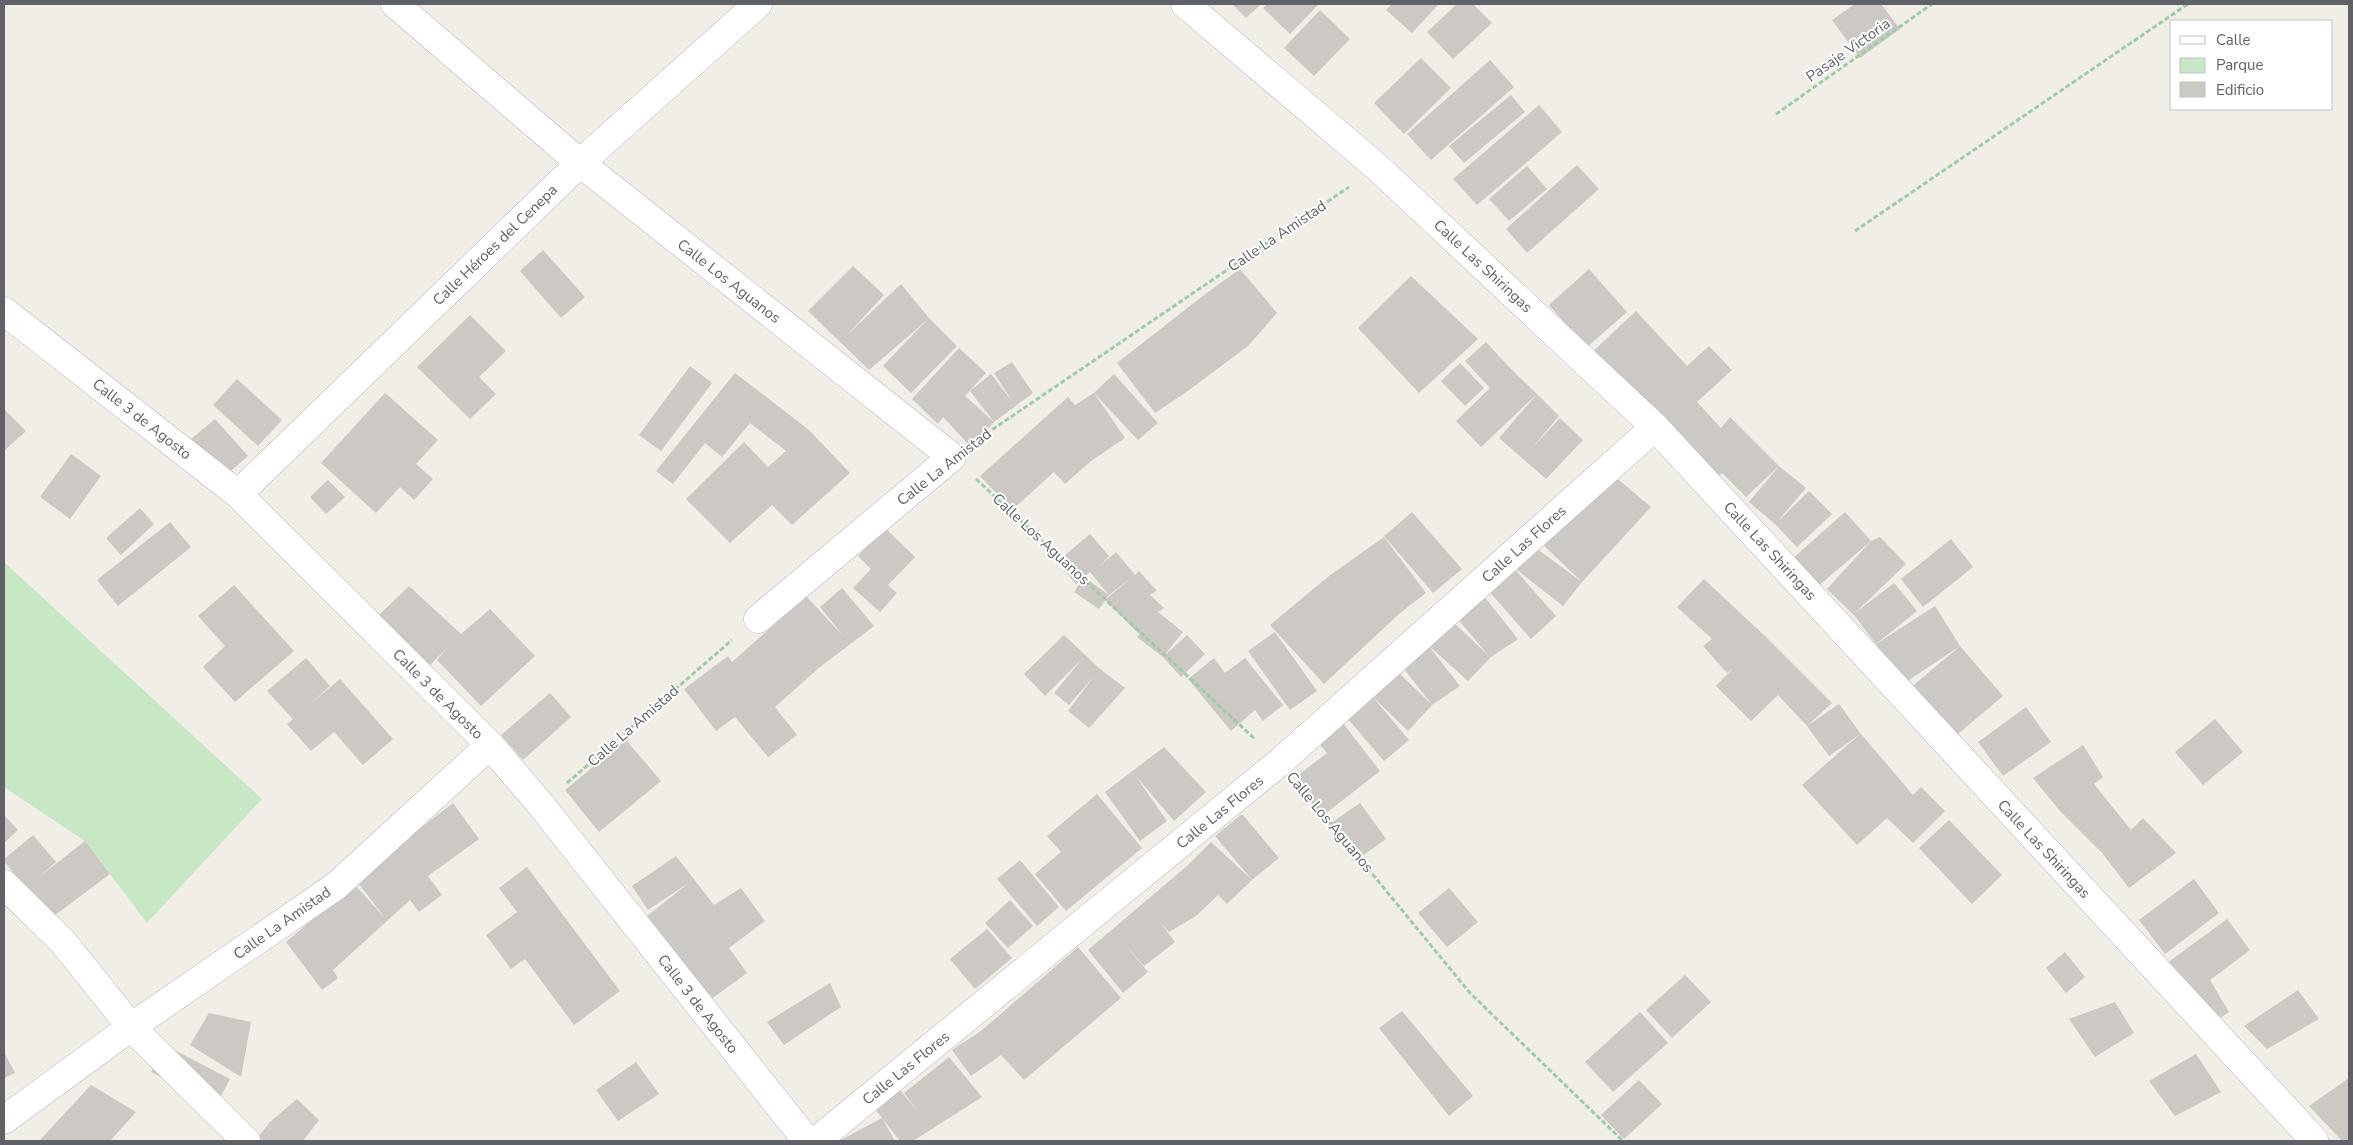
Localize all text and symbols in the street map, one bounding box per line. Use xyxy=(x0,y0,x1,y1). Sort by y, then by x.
street label: Pasaje Victoria xyxy=(1802,13,1894,87)
legend xyxy=(2170,20,2333,110)
text: Calle xyxy=(2216,30,2251,50)
text: Parque xyxy=(2216,55,2264,75)
text: Edificio xyxy=(2216,80,2264,100)
street label: Calle Héroes del Cenepa xyxy=(428,180,562,310)
street label: Calle La Amistad xyxy=(1224,196,1330,276)
street label: Calle Las Shiringas xyxy=(1429,215,1537,317)
street label: Calle Los Aguanos xyxy=(673,234,785,328)
street label: Calle 3 de Agosto xyxy=(88,374,196,464)
street label: Calle La Amistad xyxy=(893,424,995,510)
street label: Calle Los Aguanos xyxy=(988,489,1094,589)
street label: Calle Las Shiringas xyxy=(1719,497,1821,605)
street label: Calle Las Flores xyxy=(1478,501,1570,587)
street label: Calle 3 de Agosto xyxy=(388,644,488,744)
street label: Calle La Amistad xyxy=(583,681,683,771)
street label: Calle Los Aguanos xyxy=(1282,767,1378,877)
street label: Calle Las Flores xyxy=(1172,771,1268,853)
street label: Calle Las Shiringas xyxy=(1993,795,2095,903)
street label: Calle La Amistad xyxy=(229,882,335,964)
street label: Calle 3 de Agosto xyxy=(653,950,743,1058)
street label: Calle Las Flores xyxy=(858,1027,954,1109)

